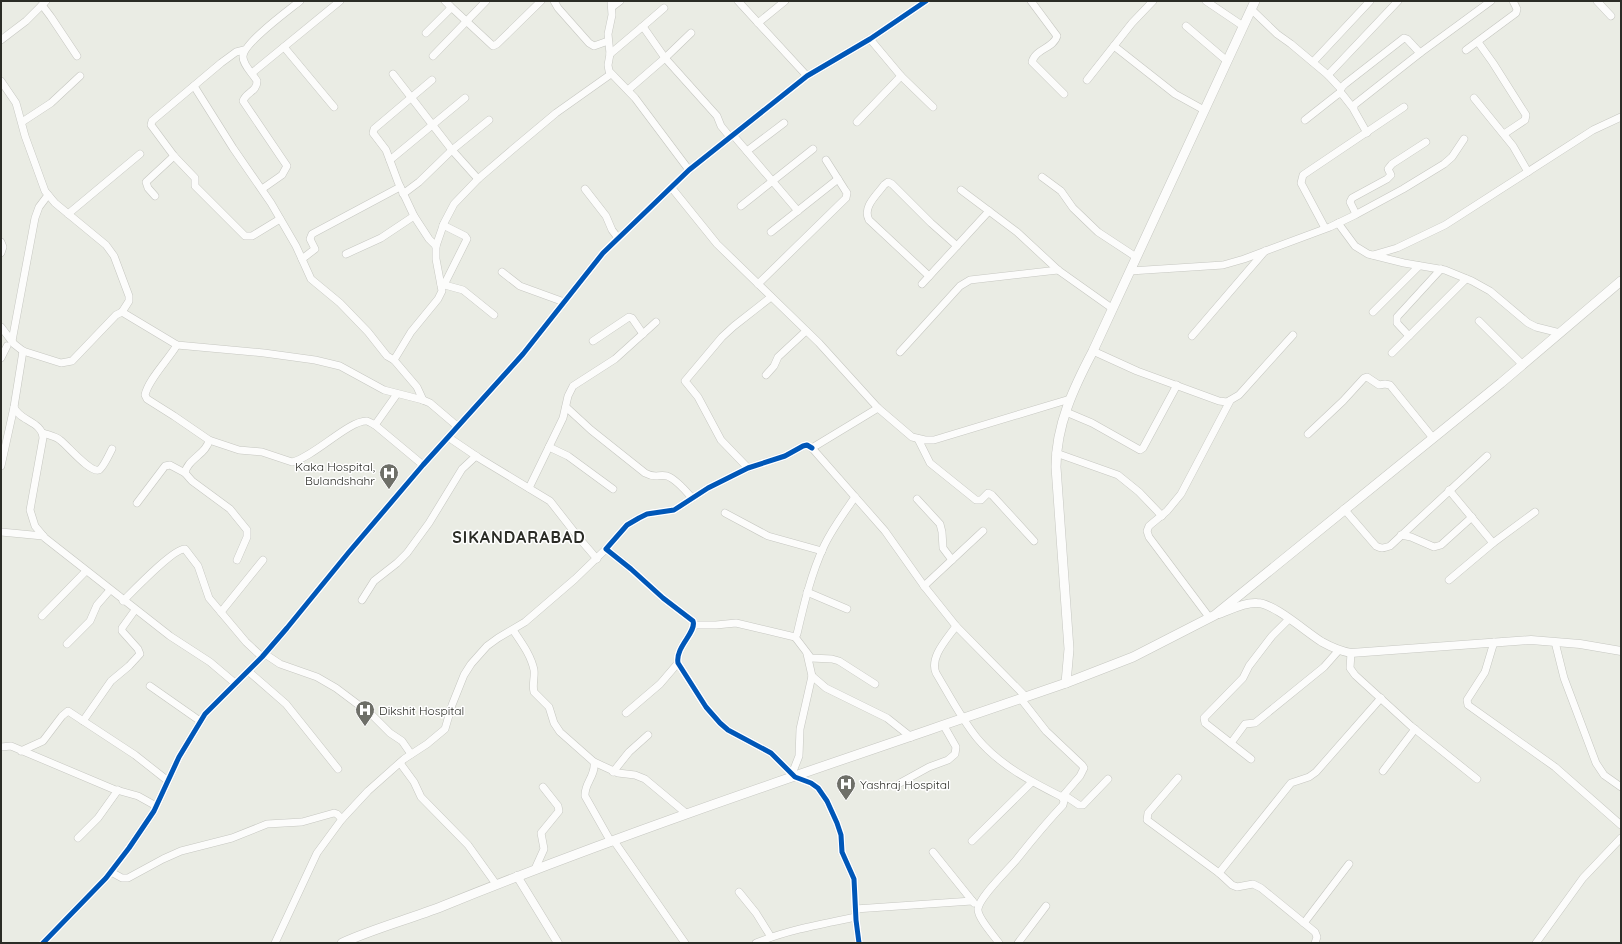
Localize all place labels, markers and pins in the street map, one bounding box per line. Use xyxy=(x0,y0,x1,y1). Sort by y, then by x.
place label: Kaka Hospital, Bulandshahr xyxy=(295,459,375,488)
hospital icon: Kaka Hospital, Bulandshahr xyxy=(378,462,400,490)
hospital icon: Dikshit Hospital xyxy=(354,699,376,727)
place label: Dikshit Hospital xyxy=(379,703,464,718)
hospital icon: Yashraj Hospital xyxy=(835,773,857,801)
place label: Yashraj Hospital xyxy=(860,777,950,792)

